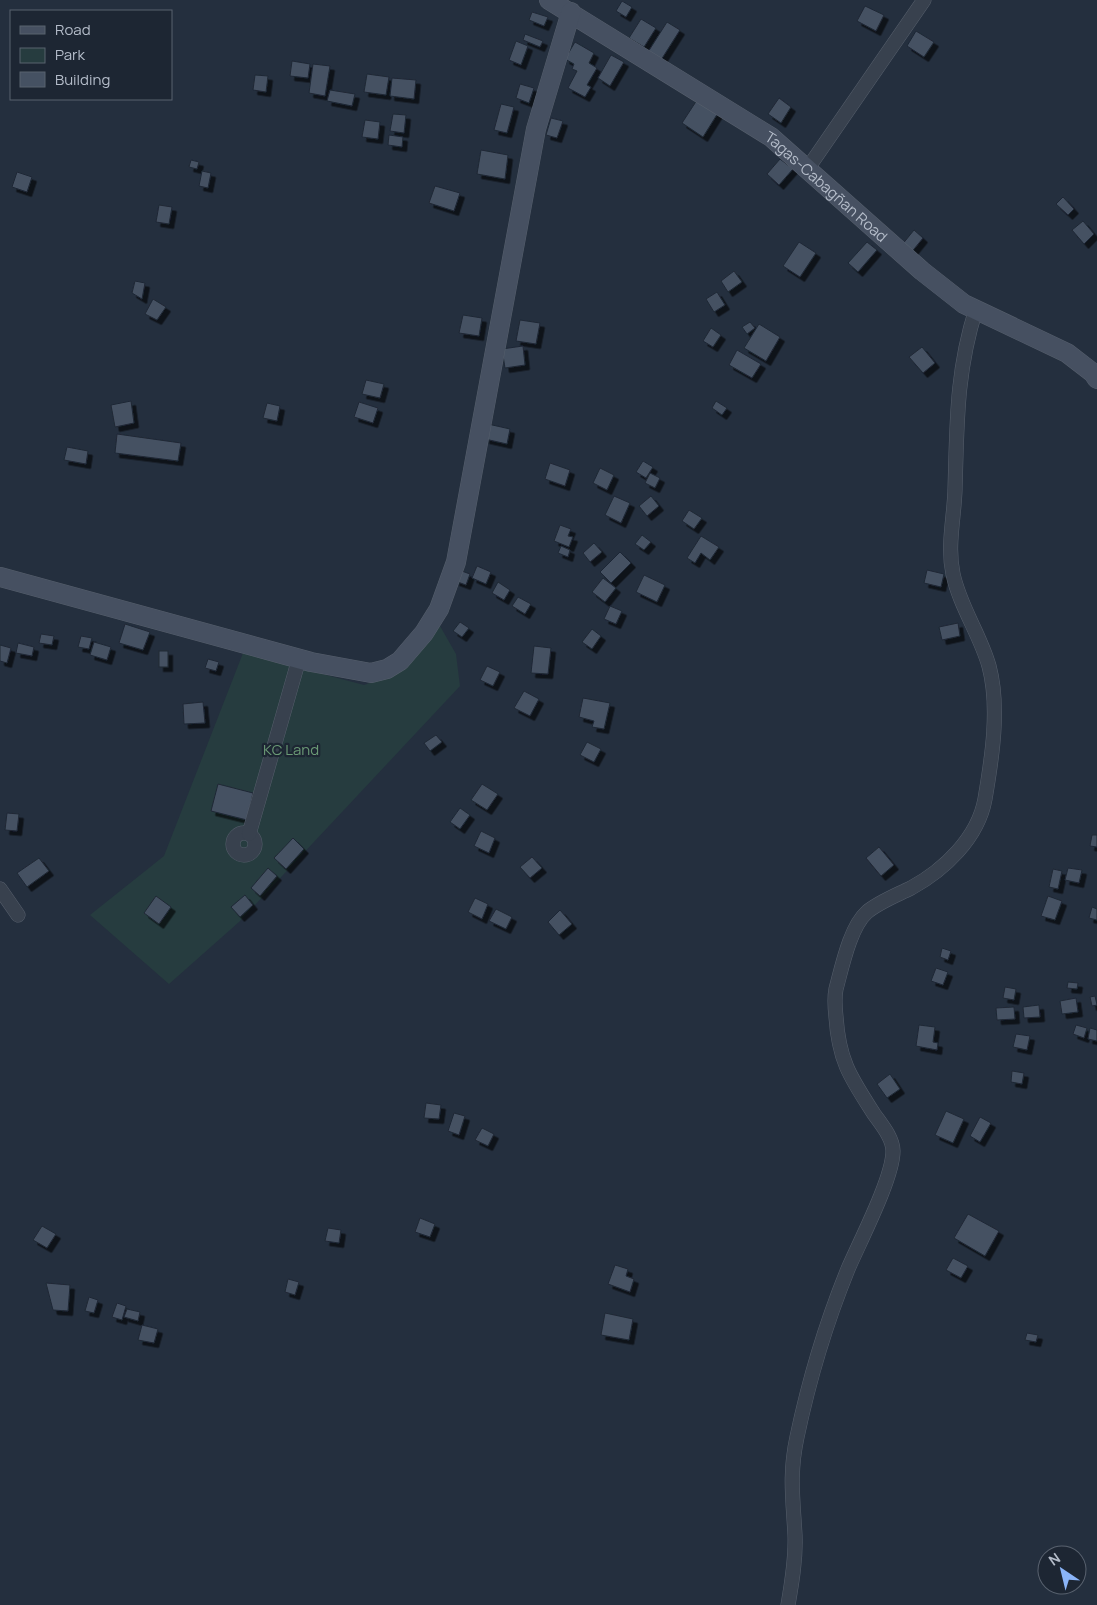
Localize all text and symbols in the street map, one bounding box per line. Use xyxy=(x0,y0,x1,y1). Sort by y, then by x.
legend xyxy=(10,10,172,100)
text: Road xyxy=(55,19,91,40)
text: Park xyxy=(55,44,85,65)
text: Building xyxy=(55,69,110,90)
street label: Tagas-Cabagñan Road xyxy=(761,126,892,246)
park label: KC Land xyxy=(263,739,319,760)
north arrow xyxy=(1037,1545,1087,1595)
text: N xyxy=(1045,1548,1064,1570)

